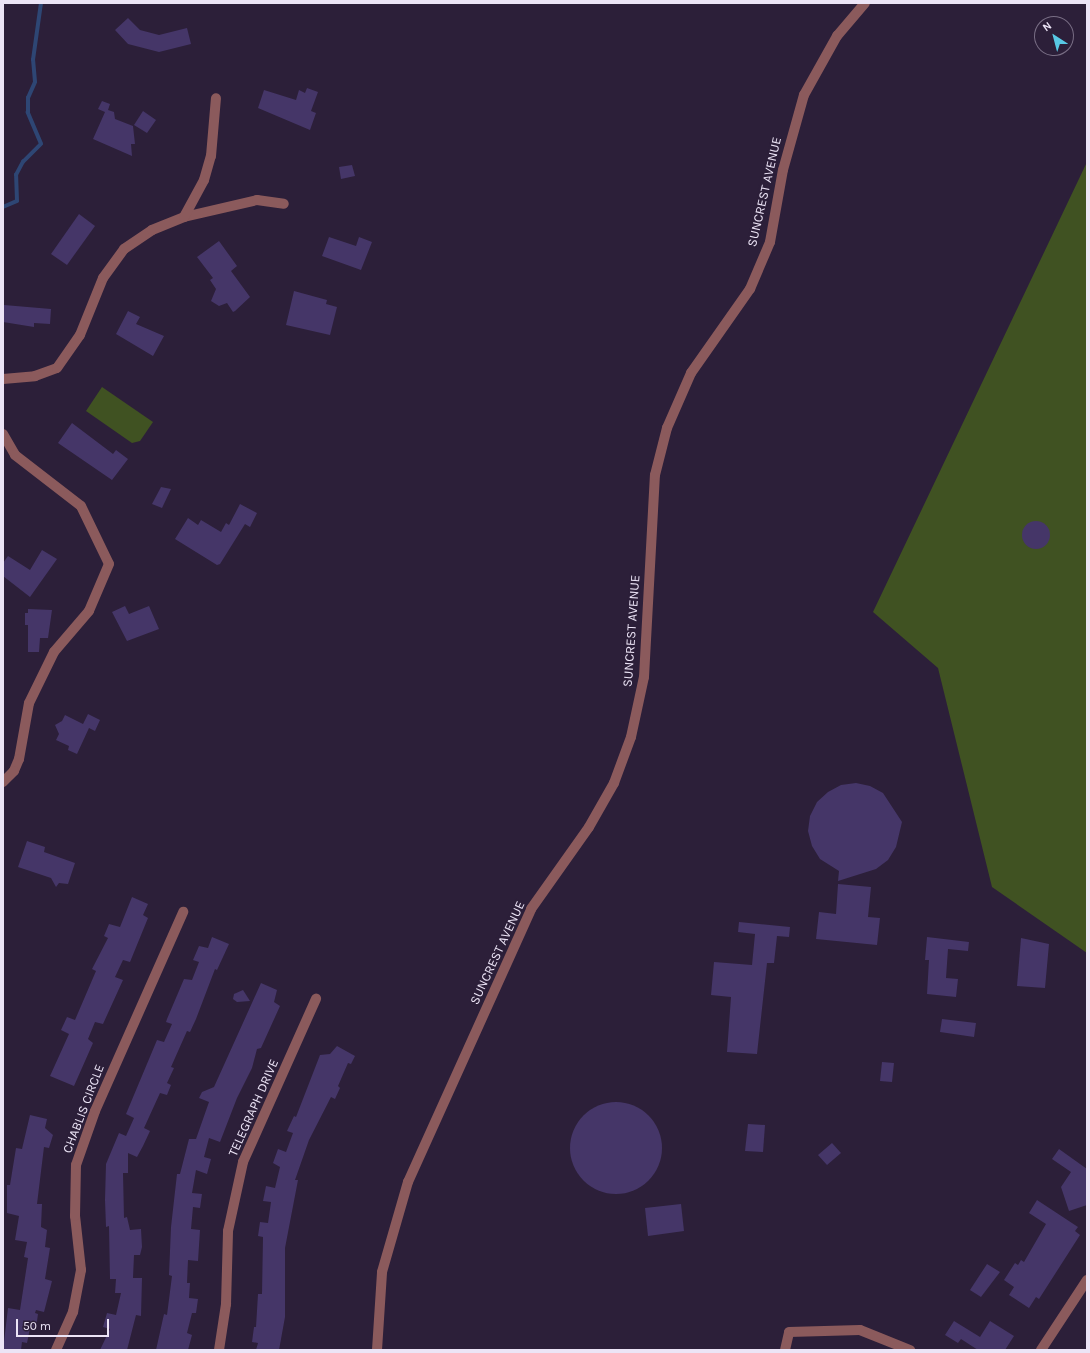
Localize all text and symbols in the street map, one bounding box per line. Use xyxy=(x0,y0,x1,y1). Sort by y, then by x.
north arrow xyxy=(1034,16,1074,56)
text: N xyxy=(1040,19,1054,34)
street label: SUNCREST AVENUE xyxy=(745,136,785,248)
street label: SUNCREST AVENUE xyxy=(620,574,644,688)
street label: SUNCREST AVENUE xyxy=(467,899,529,1007)
street label: TELEGRAPH DRIVE xyxy=(226,1057,282,1159)
street label: CHABLIS CIRCLE xyxy=(60,1062,108,1156)
scale bar xyxy=(18,1311,111,1337)
text: 50 m xyxy=(23,1319,51,1333)

